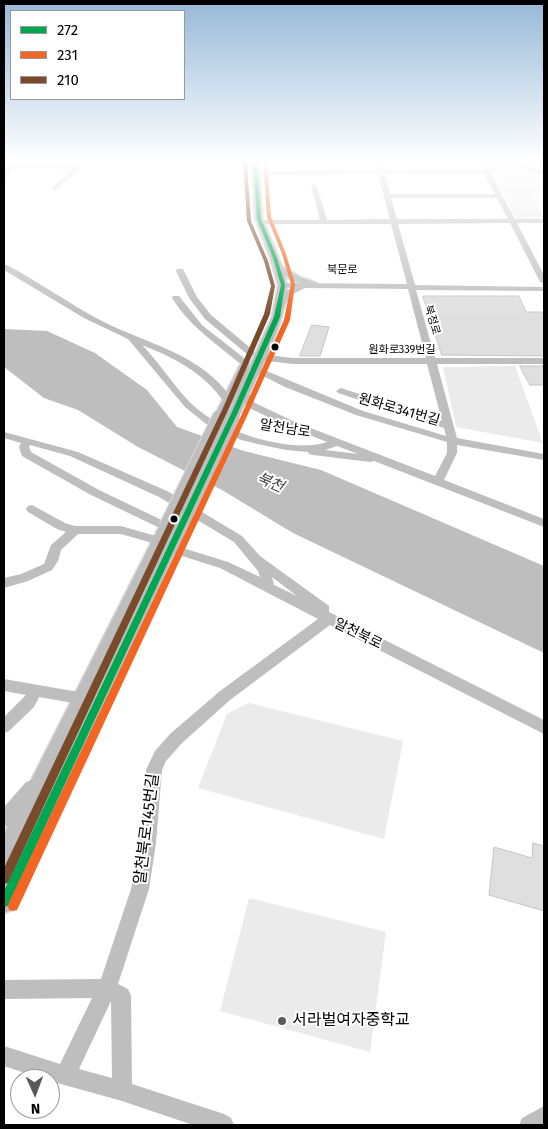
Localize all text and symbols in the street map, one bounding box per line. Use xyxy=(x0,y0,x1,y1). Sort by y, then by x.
legend xyxy=(10,10,185,100)
text: 272 xyxy=(57,21,78,39)
text: 231 xyxy=(57,46,78,64)
text: 210 xyxy=(57,71,79,89)
street label: 북문로 xyxy=(327,263,357,277)
street label: 북정로 xyxy=(421,304,443,336)
unlabelled marker xyxy=(270,342,280,352)
street label: 원화로339번길 xyxy=(368,343,436,357)
street label: 원화로341번길 xyxy=(356,390,442,430)
street label: 알천남로 xyxy=(258,417,312,441)
water label: 북천 xyxy=(254,469,286,497)
unlabelled marker xyxy=(169,514,179,524)
street label: 알천북로 xyxy=(331,615,385,653)
street label: 알천북로145번길 xyxy=(131,772,163,886)
place label: 서라벌여자중학교 xyxy=(292,1011,410,1031)
marker: 서라벌여자중학교 xyxy=(276,1015,288,1027)
north arrow xyxy=(10,1069,60,1119)
text: N xyxy=(31,1100,40,1117)

